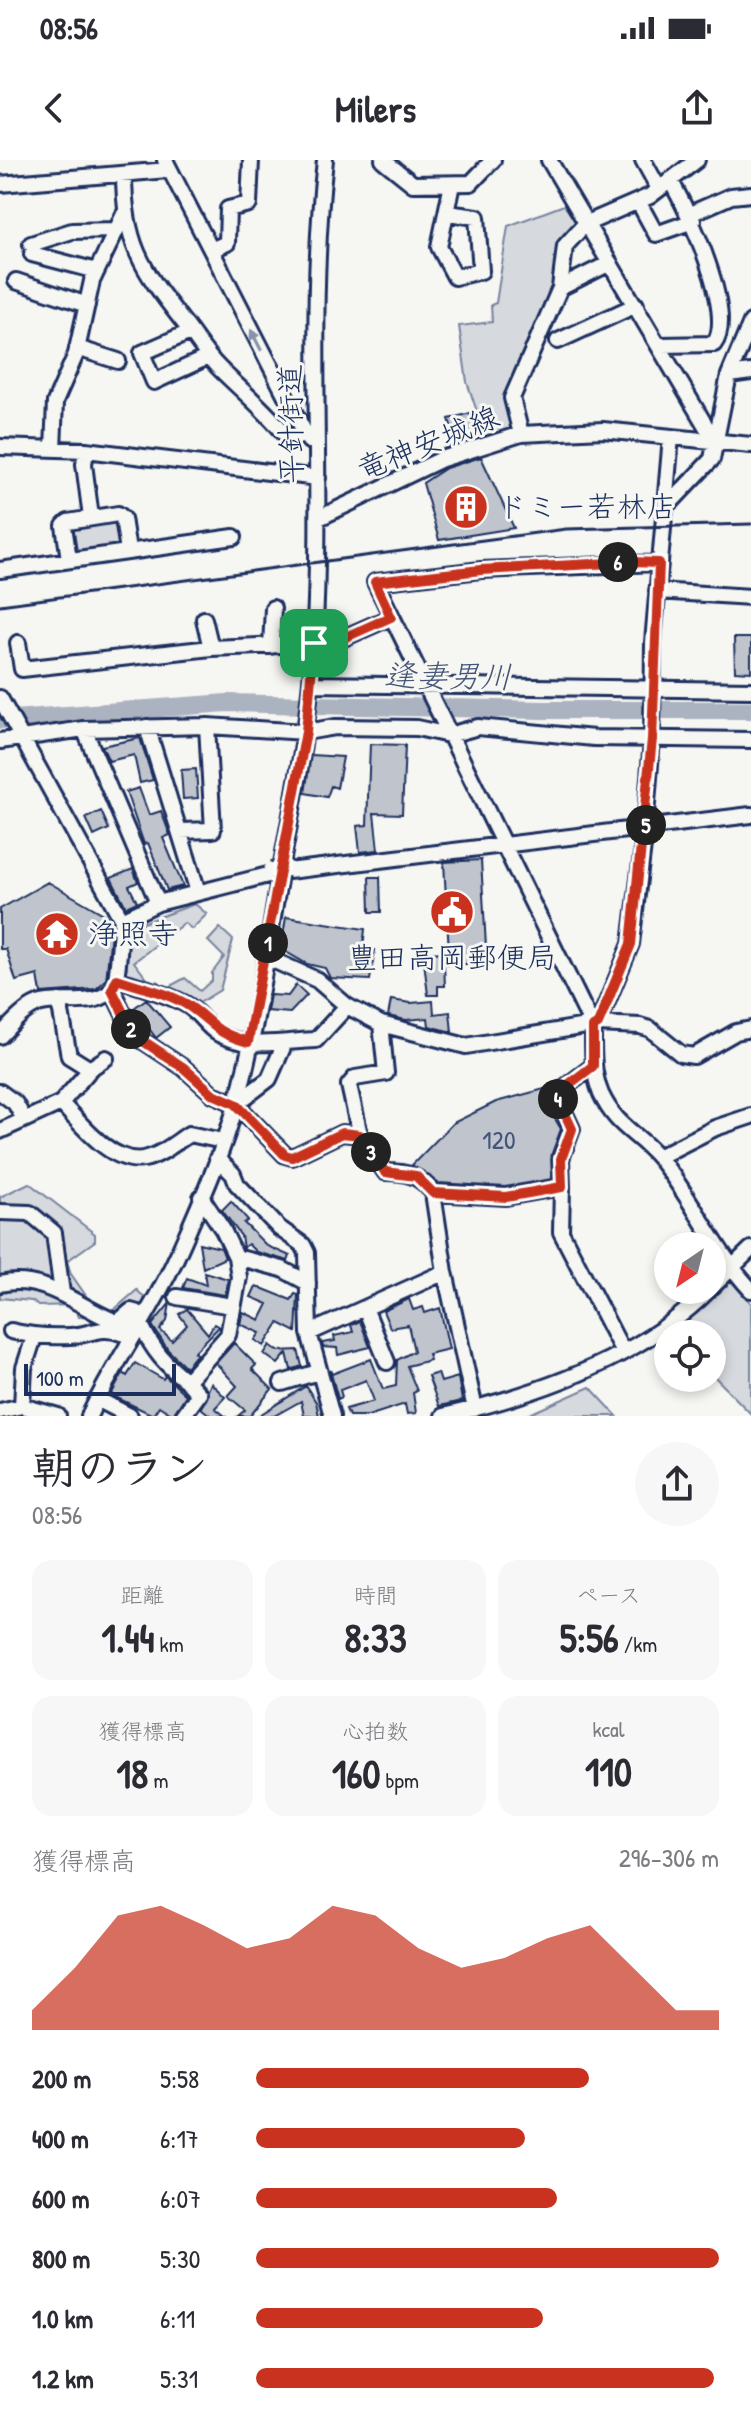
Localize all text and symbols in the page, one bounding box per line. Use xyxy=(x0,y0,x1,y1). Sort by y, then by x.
text: 08:56 xyxy=(40,8,98,48)
text: Milers xyxy=(335,84,416,133)
icon: back xyxy=(32,86,76,130)
icon: share xyxy=(675,86,719,130)
one-way arrow xyxy=(249,328,263,351)
street label: 平針街道 xyxy=(269,364,311,484)
street label: 竜神安城線 xyxy=(351,395,505,489)
building icon: ドミー若林店 xyxy=(442,483,490,531)
place label: ドミー若林店 xyxy=(497,486,676,526)
pin: 6 xyxy=(598,542,638,582)
text: 6 xyxy=(614,547,622,577)
pin xyxy=(280,609,348,677)
icon: arrive xyxy=(292,621,336,665)
water label: 逢妻男川 xyxy=(384,653,512,698)
pin: 5 xyxy=(626,805,666,845)
text: 5 xyxy=(641,810,651,840)
public building icon: 豊田高岡郵便局 xyxy=(428,888,476,936)
temple icon: 浄照寺 xyxy=(33,910,81,958)
place label: 浄照寺 xyxy=(88,913,178,953)
pin: 1 xyxy=(248,923,288,963)
text: 1 xyxy=(264,928,272,958)
place label: 豊田高岡郵便局 xyxy=(347,937,557,977)
pin: 2 xyxy=(111,1009,151,1049)
text: 2 xyxy=(126,1014,136,1044)
pin: 4 xyxy=(538,1079,578,1119)
text: 4 xyxy=(554,1084,562,1114)
house number: 120 xyxy=(482,1122,516,1157)
pin: 3 xyxy=(351,1132,391,1172)
text: 3 xyxy=(366,1137,376,1167)
north arrow xyxy=(654,1232,726,1304)
map controls xyxy=(654,1232,726,1392)
button: locate xyxy=(654,1320,726,1392)
scale bar xyxy=(24,1360,176,1396)
text: 100 m xyxy=(36,1363,84,1393)
text: 朝のラン xyxy=(32,1437,208,1497)
button: share xyxy=(635,1442,719,1526)
text: 08:56 xyxy=(32,1497,82,1532)
text: 距離 xyxy=(120,1580,165,1610)
text: 時間 xyxy=(353,1580,398,1610)
text: ペース xyxy=(576,1580,641,1610)
text: 1.44 xyxy=(101,1610,154,1664)
text: 8:33 xyxy=(344,1610,407,1664)
text: 5:56 xyxy=(560,1610,619,1664)
text: km xyxy=(154,1629,184,1659)
text: /km xyxy=(619,1629,657,1659)
text: kcal xyxy=(592,1714,625,1744)
text: 獲得標高 xyxy=(98,1716,187,1746)
text: 心拍数 xyxy=(342,1716,409,1746)
text: 110 xyxy=(585,1744,632,1798)
text: 18 xyxy=(117,1746,148,1800)
text: 160 xyxy=(332,1746,380,1800)
text: m xyxy=(148,1765,168,1795)
text: bpm xyxy=(380,1765,419,1795)
text: 296–306 m xyxy=(619,1840,719,1875)
text: 獲得標高 xyxy=(32,1843,136,1878)
text: 200 m xyxy=(32,2061,91,2096)
text: 5:58 xyxy=(160,2061,199,2096)
text: 400 m xyxy=(32,2121,89,2156)
text: 6:17 xyxy=(160,2121,199,2156)
text: 600 m xyxy=(32,2181,89,2216)
text: 6:07 xyxy=(160,2181,201,2216)
text: 800 m xyxy=(32,2241,90,2276)
text: 5:30 xyxy=(160,2241,200,2276)
text: 1.0 km xyxy=(32,2301,93,2336)
text: 6:11 xyxy=(160,2301,195,2336)
text: 1.2 km xyxy=(32,2361,94,2396)
text: 5:31 xyxy=(160,2361,198,2396)

